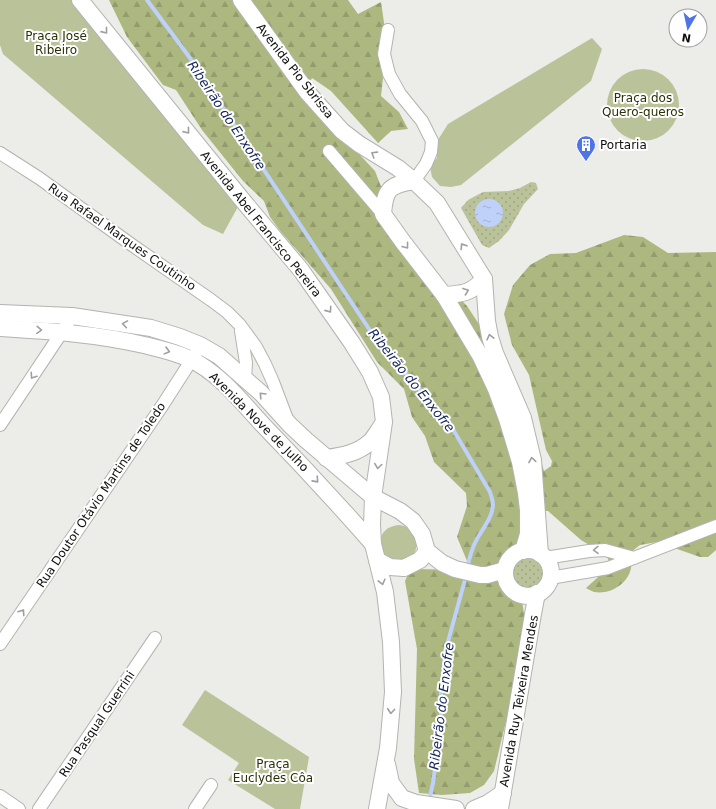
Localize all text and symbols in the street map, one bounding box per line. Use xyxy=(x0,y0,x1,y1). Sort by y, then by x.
north arrow xyxy=(668,8,708,48)
street label: Avenida Pio Sbrissa xyxy=(254,21,336,121)
one-way arrow xyxy=(100,26,107,33)
park label: Praça José Ribeiro xyxy=(25,29,87,57)
text: N xyxy=(681,30,692,45)
water label: Ribeirão do Enxofre xyxy=(185,58,269,173)
park label: Praça dos Quero-queros xyxy=(602,91,684,119)
one-way arrow xyxy=(182,127,189,134)
building icon: Portaria xyxy=(575,134,597,162)
place label: Portaria xyxy=(600,138,647,152)
street label: Avenida Abel Francisco Pereira xyxy=(198,148,324,300)
one-way arrow xyxy=(371,151,378,159)
street label: Rua Rafael Marques Coutinho xyxy=(45,180,199,294)
one-way arrow xyxy=(401,241,408,248)
one-way arrow xyxy=(461,243,468,250)
one-way arrow xyxy=(462,288,469,296)
one-way arrow xyxy=(324,305,331,312)
one-way arrow xyxy=(122,320,129,329)
one-way arrow xyxy=(36,326,42,335)
water label: Ribeirão do Enxofre xyxy=(365,326,458,435)
one-way arrow xyxy=(487,334,495,340)
one-way arrow xyxy=(164,346,170,354)
street label: Avenida Nove de Julho xyxy=(206,369,312,475)
one-way arrow xyxy=(30,372,37,379)
one-way arrow xyxy=(259,392,267,400)
street label: Rua Doutor Otávio Martins de Toledo xyxy=(34,400,168,590)
one-way arrow xyxy=(528,457,537,463)
one-way arrow xyxy=(374,463,383,469)
one-way arrow xyxy=(311,475,319,483)
one-way arrow xyxy=(593,546,599,555)
one-way arrow xyxy=(378,579,386,585)
one-way arrow xyxy=(17,609,24,616)
street label: Avenida Ruy Teixeira Mendes xyxy=(497,614,541,788)
water label: Ribeirão do Enxofre xyxy=(426,641,457,771)
street label: Rua Pasqual Guerrini xyxy=(56,668,138,780)
one-way arrow xyxy=(387,708,396,714)
park label: Praça Euclydes Côa xyxy=(233,757,313,785)

